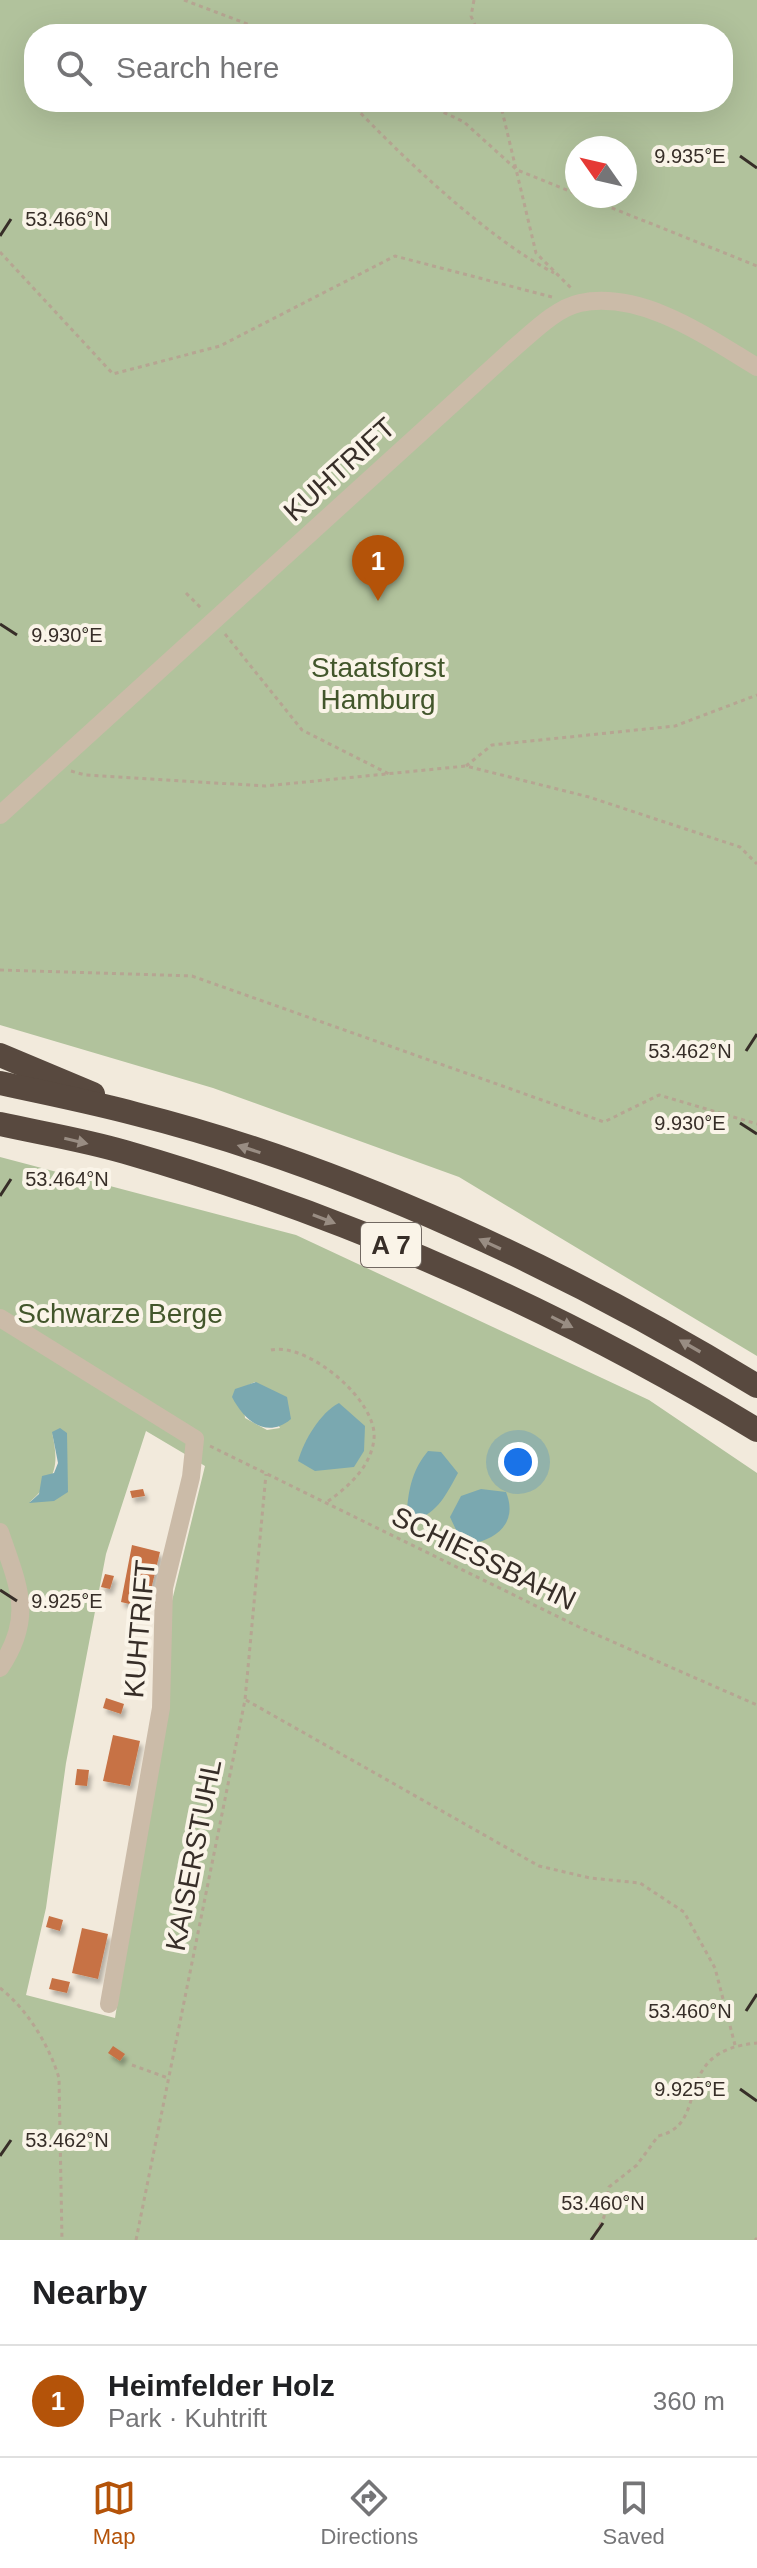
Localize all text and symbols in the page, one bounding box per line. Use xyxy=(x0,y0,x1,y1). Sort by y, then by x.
search box xyxy=(24,24,733,112)
icon: search xyxy=(52,46,96,90)
text: Search here xyxy=(116,51,279,84)
north arrow xyxy=(565,136,637,208)
text: 9.935°E xyxy=(654,145,726,167)
text: 53.466°N xyxy=(25,208,109,230)
street label: KUHTRIFT xyxy=(278,412,401,527)
pin: 1 xyxy=(352,535,404,601)
text: 9.930°E xyxy=(31,624,103,646)
park label: Staatsforst Hamburg xyxy=(311,652,445,715)
text: 53.462°N xyxy=(648,1040,732,1062)
text: 9.930°E xyxy=(654,1112,726,1134)
one-way arrow xyxy=(64,1135,89,1148)
one-way arrow xyxy=(236,1142,260,1155)
text: 53.464°N xyxy=(25,1168,109,1190)
one-way arrow xyxy=(312,1213,336,1226)
road number: A 7 xyxy=(361,1223,421,1267)
one-way arrow xyxy=(479,1238,502,1251)
park label: Schwarze Berge xyxy=(17,1298,223,1329)
one-way arrow xyxy=(551,1315,574,1328)
one-way arrow xyxy=(679,1339,701,1353)
your location xyxy=(498,1442,538,1482)
street label: SCHIESSBAHN xyxy=(387,1501,581,1616)
street label: KUHTRIFT xyxy=(118,1559,161,1699)
text: 9.925°E xyxy=(31,1590,103,1612)
street label: KAISERSTUHL xyxy=(160,1757,227,1954)
text: 53.460°N xyxy=(648,2000,732,2022)
text: 9.925°E xyxy=(654,2078,726,2100)
text: 53.462°N xyxy=(25,2129,109,2151)
text: 53.460°N xyxy=(561,2192,645,2214)
text: Nearby xyxy=(32,2273,147,2311)
text: Heimfelder Holz xyxy=(108,2369,335,2402)
text: 1 xyxy=(51,2386,65,2416)
text: 360 m xyxy=(653,2386,725,2416)
text: Park · Kuhtrift xyxy=(108,2403,267,2433)
tab: Map xyxy=(92,2476,136,2550)
tab: Directions xyxy=(320,2476,418,2550)
tab: Saved xyxy=(602,2476,665,2550)

